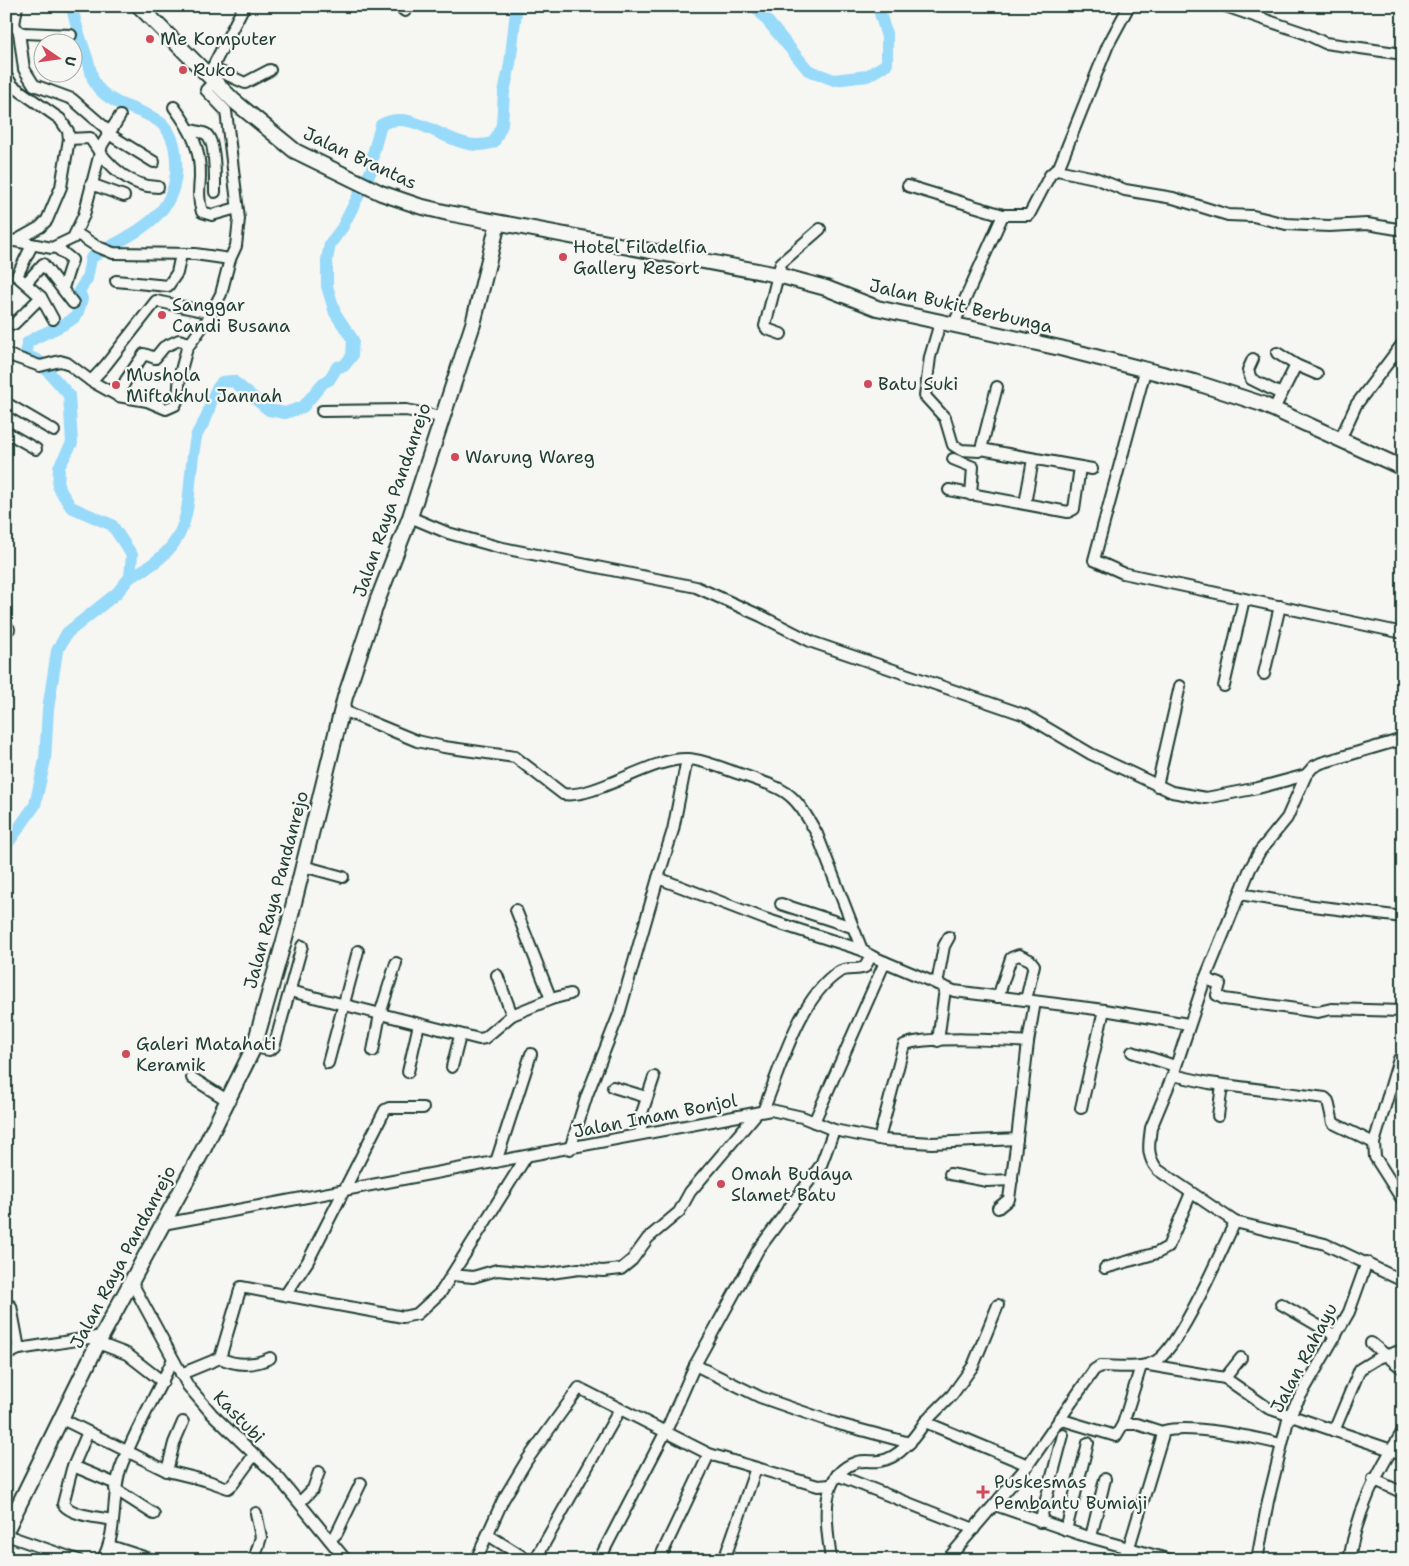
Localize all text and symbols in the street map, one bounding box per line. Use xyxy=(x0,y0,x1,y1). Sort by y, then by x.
place label: Me Komputer xyxy=(160,27,277,51)
north arrow xyxy=(32,32,82,82)
marker: Me Komputer xyxy=(144,33,156,45)
text: U xyxy=(61,54,81,68)
place label: Ruko xyxy=(193,58,236,82)
marker: Ruko xyxy=(177,64,189,76)
street label: Jalan Brantas xyxy=(299,121,421,195)
place label: Hotel Filadelfia Gallery Resort xyxy=(573,235,707,280)
marker: Hotel Filadelfia Gallery Resort xyxy=(557,251,569,263)
street label: Jalan Bukit Berbunga xyxy=(867,273,1055,339)
place label: Sanggar Candi Busana xyxy=(172,293,290,338)
marker: Sanggar Candi Busana xyxy=(156,309,168,321)
place label: Mushola Miftakhul Jannah xyxy=(126,363,282,408)
place label: Batu Suki xyxy=(878,372,958,396)
marker: Batu Suki xyxy=(862,378,874,390)
marker: Mushola Miftakhul Jannah xyxy=(110,379,122,391)
street label: Jalan Raya Pandanrejo xyxy=(347,400,437,600)
place label: Warung Wareg xyxy=(465,445,595,469)
marker: Warung Wareg xyxy=(449,451,461,463)
street label: Jalan Raya Pandanrejo xyxy=(238,788,314,992)
place label: Galeri Matahati Keramik xyxy=(136,1032,276,1077)
marker: Galeri Matahati Keramik xyxy=(120,1048,132,1060)
street label: Jalan Imam Bonjol xyxy=(571,1088,740,1144)
street label: Jalan Raya Pandanrejo xyxy=(64,1161,182,1353)
place label: Omah Budaya Slamet Batu xyxy=(731,1162,853,1207)
marker: Omah Budaya Slamet Batu xyxy=(715,1178,727,1190)
street label: Jalan Rahayu xyxy=(1265,1299,1343,1417)
street label: Kastubi xyxy=(208,1386,270,1448)
place label: Puskesmas Pembantu Bumiaji xyxy=(994,1470,1148,1515)
marker: Puskesmas Pembantu Bumiaji xyxy=(976,1485,990,1499)

